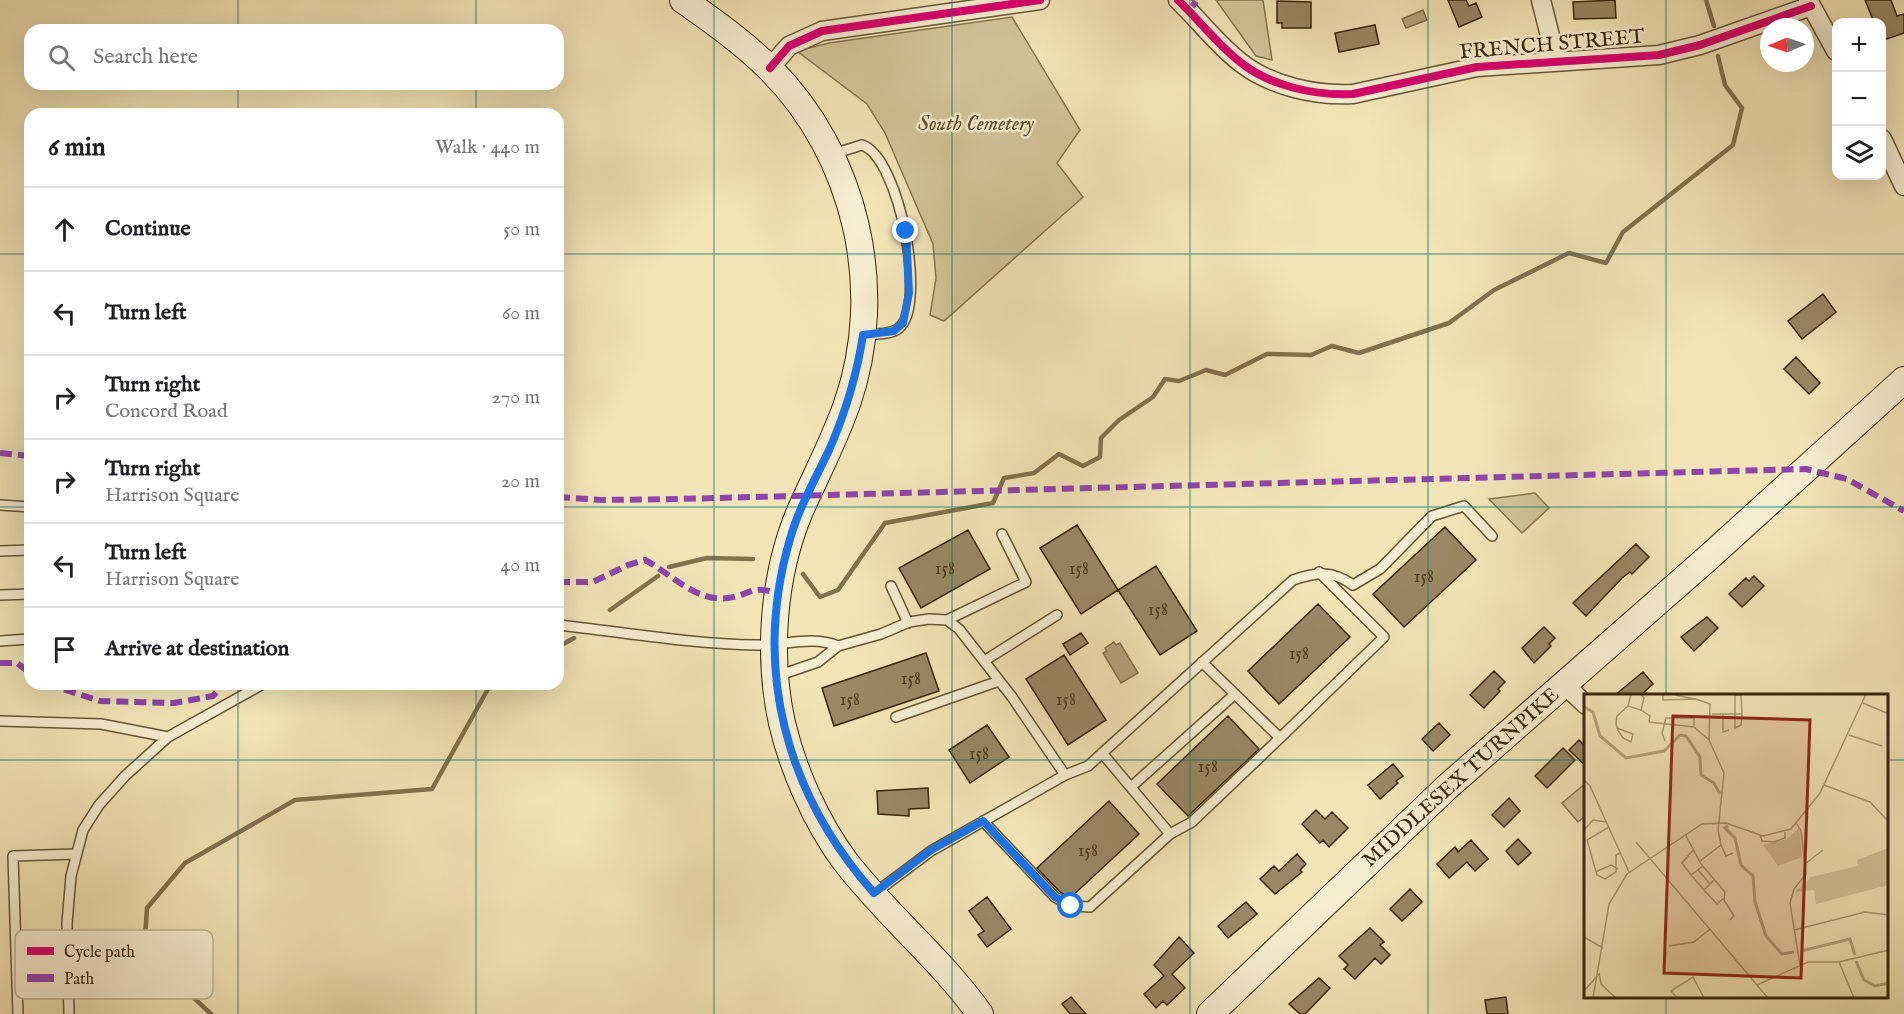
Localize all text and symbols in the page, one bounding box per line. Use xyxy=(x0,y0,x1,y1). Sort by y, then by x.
north arrow xyxy=(1760,18,1814,72)
map controls xyxy=(1832,18,1886,180)
button: + xyxy=(1832,18,1886,72)
street label: FRENCH STREET xyxy=(1458,23,1646,67)
search box xyxy=(24,24,564,90)
icon: search xyxy=(45,41,78,74)
text: Search here xyxy=(93,43,198,71)
button: − xyxy=(1832,72,1886,126)
park label: South Cemetery xyxy=(918,111,1034,138)
button: layers xyxy=(1832,126,1886,180)
text: 6 min xyxy=(48,131,106,164)
text: Walk · 440 m xyxy=(435,135,540,160)
icon: ahead xyxy=(48,213,81,246)
text: Continue xyxy=(105,215,191,243)
text: 50 m xyxy=(503,217,540,242)
route end xyxy=(892,217,918,243)
icon: left xyxy=(48,297,81,330)
text: Turn left xyxy=(105,299,187,327)
text: 60 m xyxy=(502,301,540,326)
text: Turn right xyxy=(105,371,200,399)
icon: right xyxy=(48,381,81,414)
text: 270 m xyxy=(492,385,540,410)
text: Concord Road xyxy=(105,399,228,424)
text: Turn right xyxy=(105,455,200,483)
icon: right xyxy=(48,465,81,498)
text: 20 m xyxy=(501,469,540,494)
text: Harrison Square xyxy=(105,483,239,508)
text: Turn left xyxy=(105,539,187,567)
icon: left xyxy=(48,549,81,582)
text: 40 m xyxy=(501,553,540,578)
house number: 158 xyxy=(935,558,955,581)
house number: 158 xyxy=(1069,558,1089,581)
house number: 158 xyxy=(1414,566,1434,589)
text: Harrison Square xyxy=(105,567,239,592)
house number: 158 xyxy=(1148,599,1168,622)
icon: arrive xyxy=(48,633,81,666)
text: Arrive at destination xyxy=(105,635,289,663)
house number: 158 xyxy=(1289,643,1309,666)
house number: 158 xyxy=(901,668,921,691)
street label: MIDDLESEX TURNPIKE xyxy=(1357,682,1565,874)
house number: 158 xyxy=(840,689,860,712)
house number: 158 xyxy=(1056,689,1076,712)
inset map xyxy=(1584,694,1889,999)
house number: 158 xyxy=(969,743,989,766)
house number: 158 xyxy=(1198,756,1218,779)
house number: 158 xyxy=(1078,840,1098,863)
route start xyxy=(1057,892,1083,918)
legend xyxy=(15,930,213,999)
text: Cycle path xyxy=(64,943,135,963)
text: Path xyxy=(64,970,95,990)

